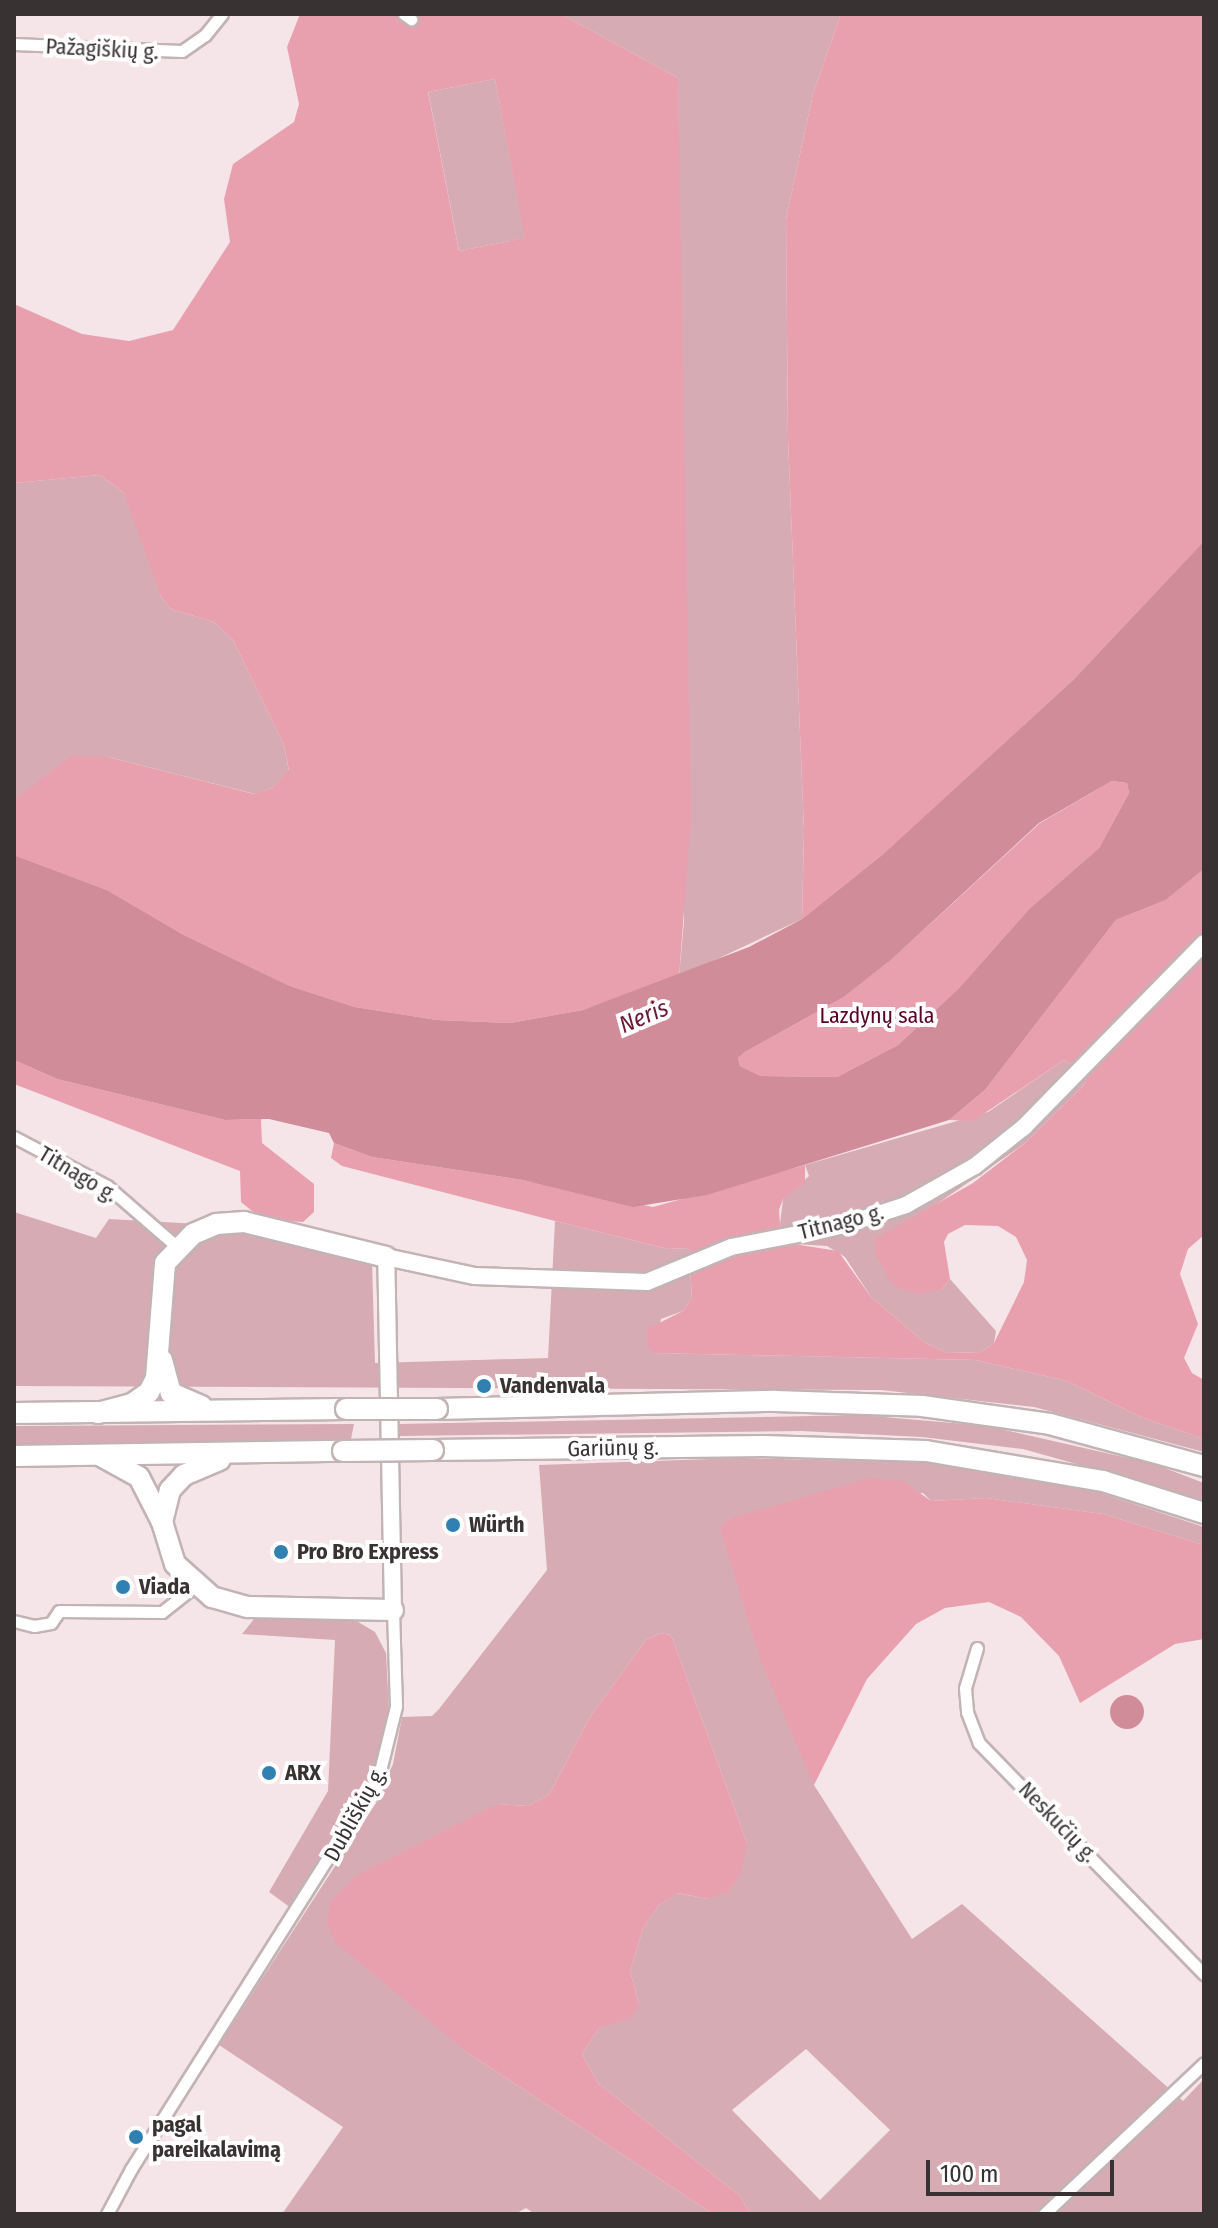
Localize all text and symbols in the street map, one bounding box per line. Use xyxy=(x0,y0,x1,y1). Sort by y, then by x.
street label: Pažagiškių g. xyxy=(45,33,159,65)
water label: Neris xyxy=(615,994,673,1040)
park label: Lazdynų sala xyxy=(819,1003,935,1029)
street label: Titnago g. xyxy=(34,1140,122,1208)
street label: Titnago g. xyxy=(796,1199,886,1245)
place label: Vandenvala xyxy=(500,1373,605,1399)
marker: Vandenvala xyxy=(475,1377,493,1395)
street label: Gariūnų g. xyxy=(567,1434,659,1462)
place label: Würth xyxy=(469,1512,525,1538)
marker: Würth xyxy=(444,1516,462,1534)
place label: Pro Bro Express xyxy=(297,1539,439,1565)
marker: Pro Bro Express xyxy=(272,1543,290,1561)
place label: Viada xyxy=(139,1574,190,1600)
marker: Viada xyxy=(114,1578,132,1596)
place label: ARX xyxy=(285,1760,321,1786)
street label: Dubliškių g. xyxy=(318,1762,392,1866)
marker: ARX xyxy=(260,1764,278,1782)
street label: Neskučių g. xyxy=(1013,1776,1103,1868)
place label: pagal pareikalavimą xyxy=(152,2111,281,2162)
marker: pagal pareikalavimą xyxy=(127,2128,145,2146)
scale bar xyxy=(930,2144,1118,2194)
text: 100 m xyxy=(940,2160,998,2188)

